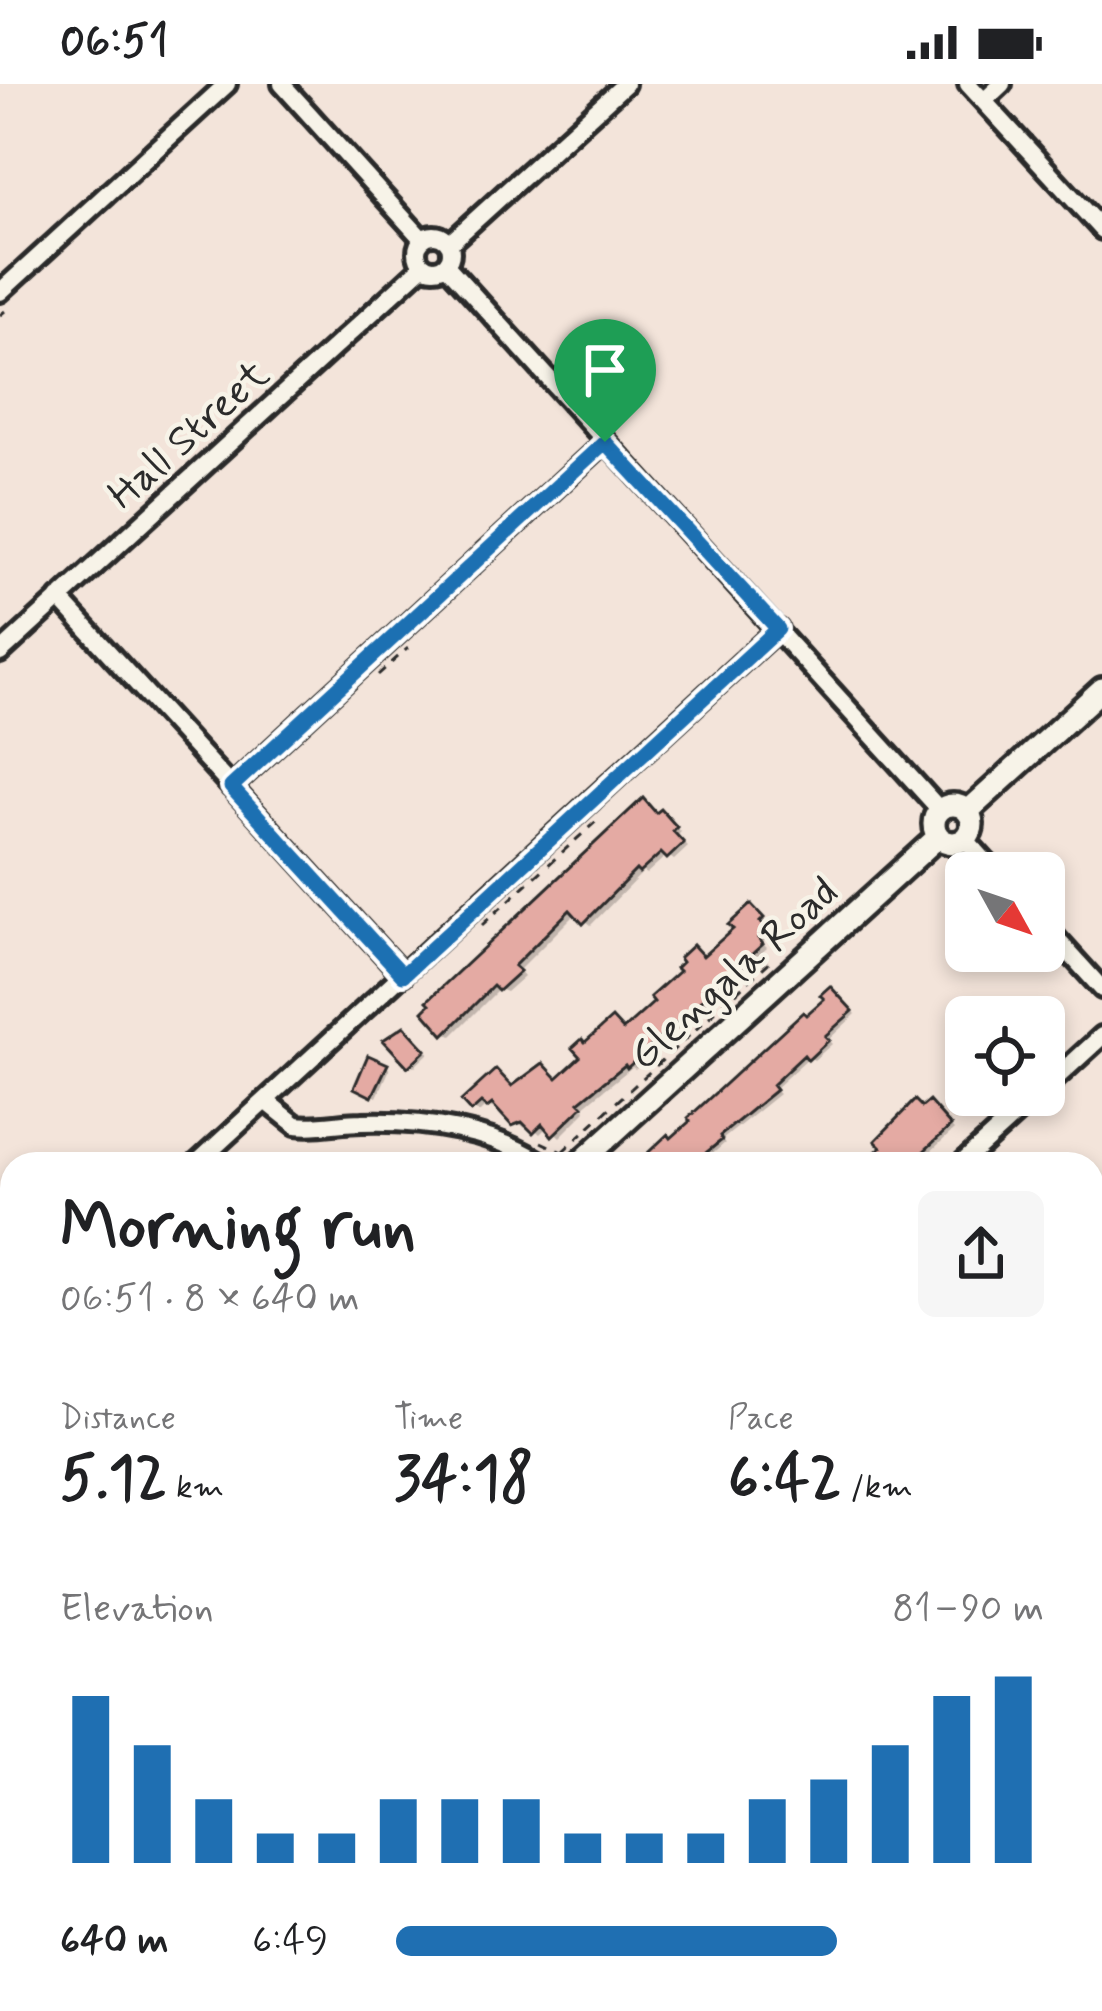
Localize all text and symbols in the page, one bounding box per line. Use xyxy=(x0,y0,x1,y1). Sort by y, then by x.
text: 06:51 xyxy=(60,13,168,72)
pin xyxy=(554,319,656,442)
icon: arrive xyxy=(572,337,638,403)
street label: Hall Street xyxy=(97,348,282,523)
north arrow xyxy=(945,852,1065,972)
map controls xyxy=(945,852,1065,1116)
street label: Glengala Road xyxy=(618,866,851,1083)
button: locate xyxy=(945,996,1065,1116)
text: Morning run xyxy=(60,1186,416,1272)
button: share xyxy=(918,1191,1044,1317)
text: 06:51 · 8 × 640 m xyxy=(60,1274,360,1325)
text: Distance xyxy=(60,1397,176,1441)
text: Time xyxy=(394,1397,463,1441)
text: Pace xyxy=(728,1397,794,1441)
text: 5.12 xyxy=(60,1441,167,1520)
text: 34:18 xyxy=(394,1441,533,1520)
text: 6:42 xyxy=(728,1441,841,1520)
text: km xyxy=(167,1466,224,1510)
text: /km xyxy=(841,1466,913,1510)
text: Elevation xyxy=(60,1584,214,1635)
text: 81–90 m xyxy=(892,1584,1044,1635)
text: 640 m xyxy=(60,1916,169,1967)
text: 6:49 xyxy=(252,1916,328,1967)

